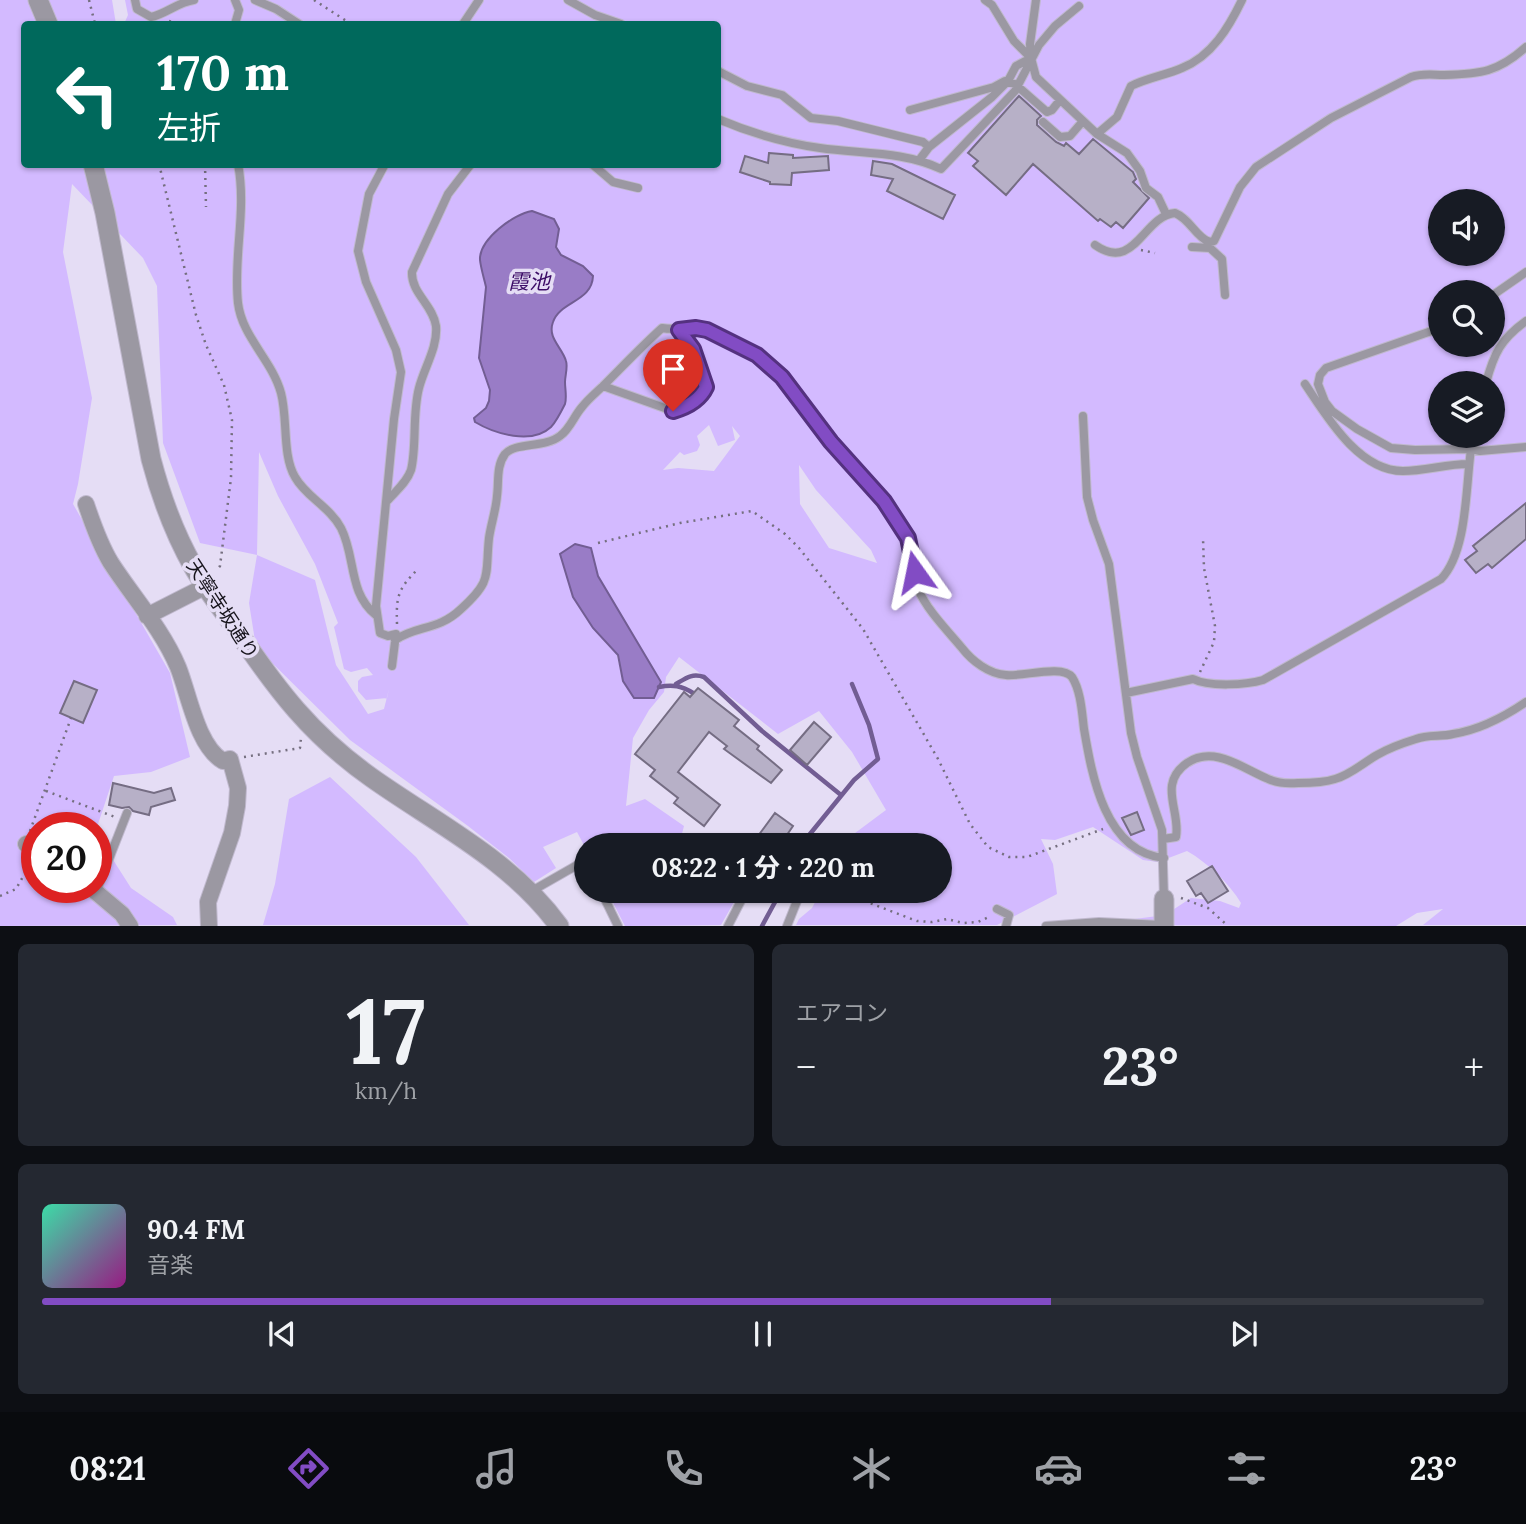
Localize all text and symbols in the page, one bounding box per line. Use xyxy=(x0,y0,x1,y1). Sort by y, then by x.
text: 170 m xyxy=(157,41,289,103)
icon: left xyxy=(42,49,133,140)
text: 左折 xyxy=(157,107,221,148)
map controls xyxy=(1428,189,1505,448)
button: sound xyxy=(1428,189,1505,266)
water label: 霞池 xyxy=(508,268,552,295)
button: search xyxy=(1428,280,1505,357)
pin xyxy=(643,339,703,411)
icon: arrive xyxy=(654,350,692,388)
button: layers xyxy=(1428,371,1505,448)
position arrow xyxy=(878,535,952,609)
street label: 天寧寺坂通り xyxy=(182,555,264,663)
speed limit sign: 20 xyxy=(21,812,112,903)
text: 08:22 · 1 分 · 220 m xyxy=(651,851,875,884)
text: 17 xyxy=(346,972,426,1089)
text: エアコン xyxy=(796,998,888,1027)
text: 23° xyxy=(1102,1033,1178,1099)
text: − xyxy=(796,1043,816,1091)
text: + xyxy=(1464,1043,1484,1091)
text: km/h xyxy=(355,1076,417,1105)
text: 90.4 FM xyxy=(147,1213,245,1246)
text: 音楽 xyxy=(147,1250,193,1279)
icon: previous xyxy=(263,1315,301,1353)
icon: pause xyxy=(744,1315,782,1353)
icon: next xyxy=(1225,1315,1263,1353)
icon: directions xyxy=(284,1444,333,1493)
icon: music xyxy=(472,1444,521,1493)
icon: phone xyxy=(659,1444,708,1493)
icon: climate xyxy=(847,1444,896,1493)
icon: car xyxy=(1034,1444,1083,1493)
icon: filters xyxy=(1222,1444,1271,1493)
text: 08:21 xyxy=(69,1448,146,1489)
text: 23° xyxy=(1409,1448,1457,1489)

